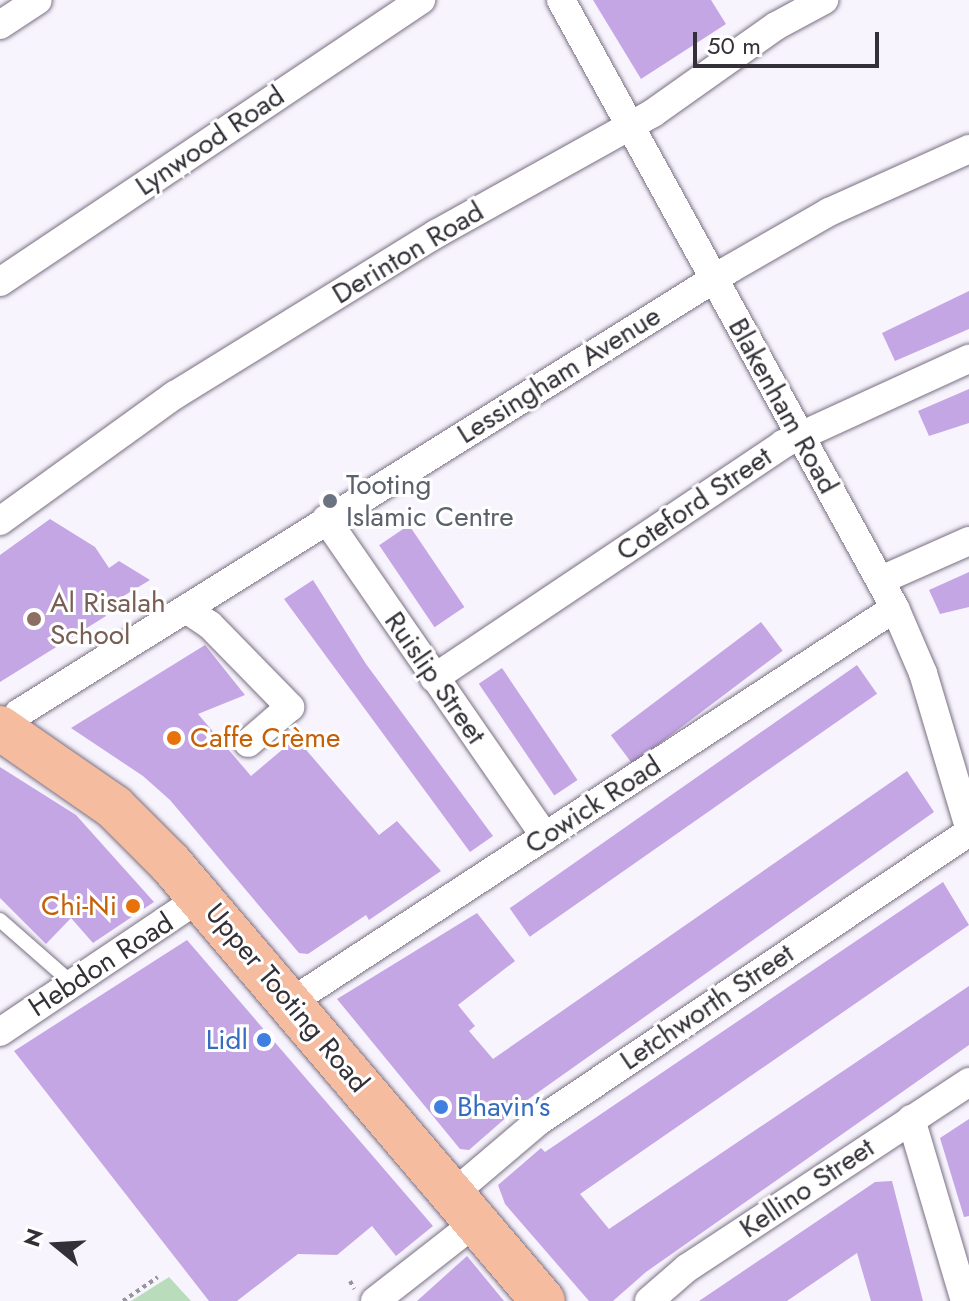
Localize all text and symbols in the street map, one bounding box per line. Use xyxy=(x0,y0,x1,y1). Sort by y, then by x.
scale bar xyxy=(697,16,883,66)
text: 50 m xyxy=(707,28,761,63)
street label: Lynwood Road xyxy=(129,79,291,203)
street label: Derinton Road xyxy=(326,195,490,311)
street label: Lessingham Avenue xyxy=(451,299,667,451)
street label: Blakenham Road xyxy=(721,312,845,500)
street label: Coteford Street xyxy=(610,440,778,568)
place label: Tooting Islamic Centre xyxy=(346,468,514,534)
marker: Tooting Islamic Centre xyxy=(321,492,339,510)
place label: Al Risalah School xyxy=(50,586,166,652)
street label: Ruislip Street xyxy=(377,605,493,751)
marker: Al Risalah School xyxy=(25,610,43,628)
place label: Caffe Crème xyxy=(190,721,341,755)
marker: Caffe Crème xyxy=(165,729,183,747)
street label: Cowick Road xyxy=(519,749,667,861)
place label: Chi-Ni xyxy=(41,889,117,923)
marker: Chi-Ni xyxy=(124,897,142,915)
street label: Upper Tooting Road xyxy=(198,897,376,1099)
street label: Hebdon Road xyxy=(23,906,179,1024)
street label: Letchworth Street xyxy=(614,937,800,1077)
place label: Lidl xyxy=(206,1023,248,1057)
marker: Lidl xyxy=(255,1031,273,1049)
place label: Bhavin’s xyxy=(457,1090,550,1124)
marker: Bhavin’s xyxy=(432,1098,450,1116)
street label: Kellino Street xyxy=(733,1131,881,1245)
north arrow xyxy=(16,1205,96,1285)
text: N xyxy=(15,1224,51,1251)

